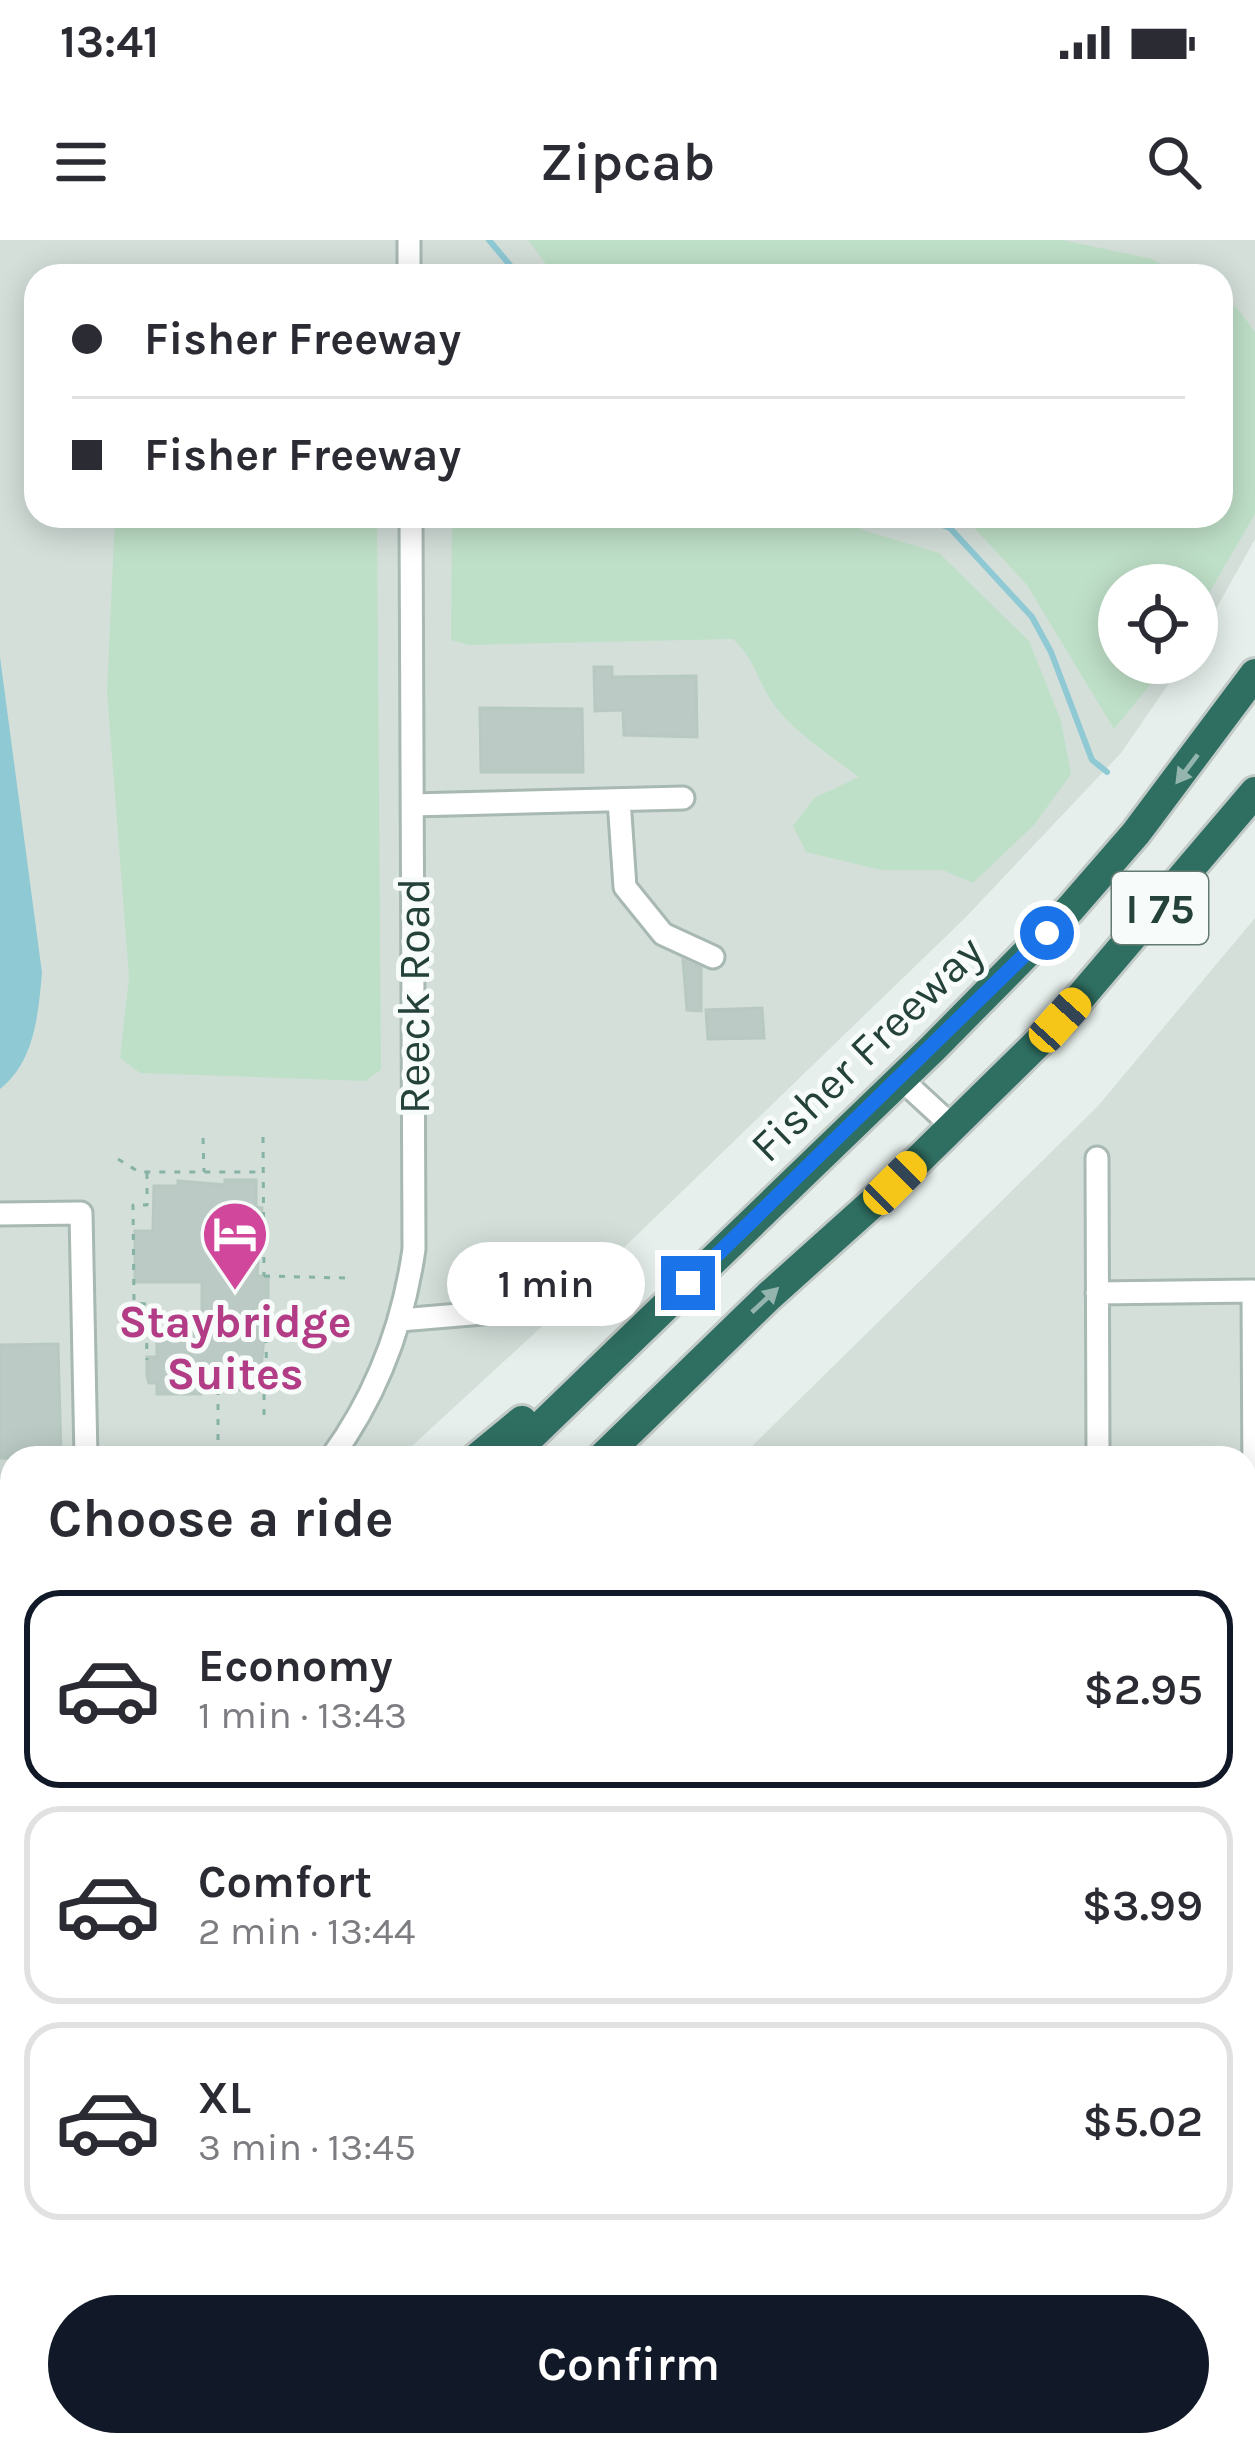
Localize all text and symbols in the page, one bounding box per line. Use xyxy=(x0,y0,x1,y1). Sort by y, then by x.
text: 13:41 xyxy=(60,16,159,68)
icon: menu xyxy=(48,129,114,195)
icon: search xyxy=(1141,129,1207,195)
text: Zipcab xyxy=(540,130,715,194)
text: Fisher Freeway xyxy=(144,313,461,365)
text: Fisher Freeway xyxy=(144,429,461,481)
map controls xyxy=(1098,564,1218,684)
button: locate xyxy=(1098,564,1218,684)
one-way arrow xyxy=(1175,753,1199,784)
road number: I 75 xyxy=(1112,872,1208,944)
street label: Reeck Road xyxy=(388,878,440,1114)
route start xyxy=(1020,906,1074,960)
street label: Fisher Freeway xyxy=(740,925,994,1173)
car xyxy=(1023,981,1097,1059)
car xyxy=(857,1145,933,1221)
hotel icon: Staybridge Suites xyxy=(200,1199,270,1293)
callout: 1 min xyxy=(448,1241,646,1325)
route end xyxy=(661,1256,715,1310)
text: 1 min xyxy=(498,1261,594,1307)
one-way arrow xyxy=(751,1287,780,1315)
place label: Staybridge Suites xyxy=(118,1296,352,1400)
text: Choose a ride xyxy=(48,1486,394,1550)
icon: car xyxy=(54,1635,162,1743)
text: Economy xyxy=(198,1640,393,1692)
text: $2.95 xyxy=(1084,1663,1203,1715)
text: 1 min · 13:43 xyxy=(198,1692,407,1738)
icon: car xyxy=(54,1851,162,1959)
text: Comfort xyxy=(198,1856,372,1908)
text: $3.99 xyxy=(1082,1879,1203,1931)
text: 2 min · 13:44 xyxy=(198,1908,415,1954)
icon: car xyxy=(54,2067,162,2175)
text: XL xyxy=(198,2072,251,2124)
text: $5.02 xyxy=(1083,2095,1203,2147)
text: 3 min · 13:45 xyxy=(198,2124,416,2170)
button: Confirm xyxy=(48,2295,1209,2433)

